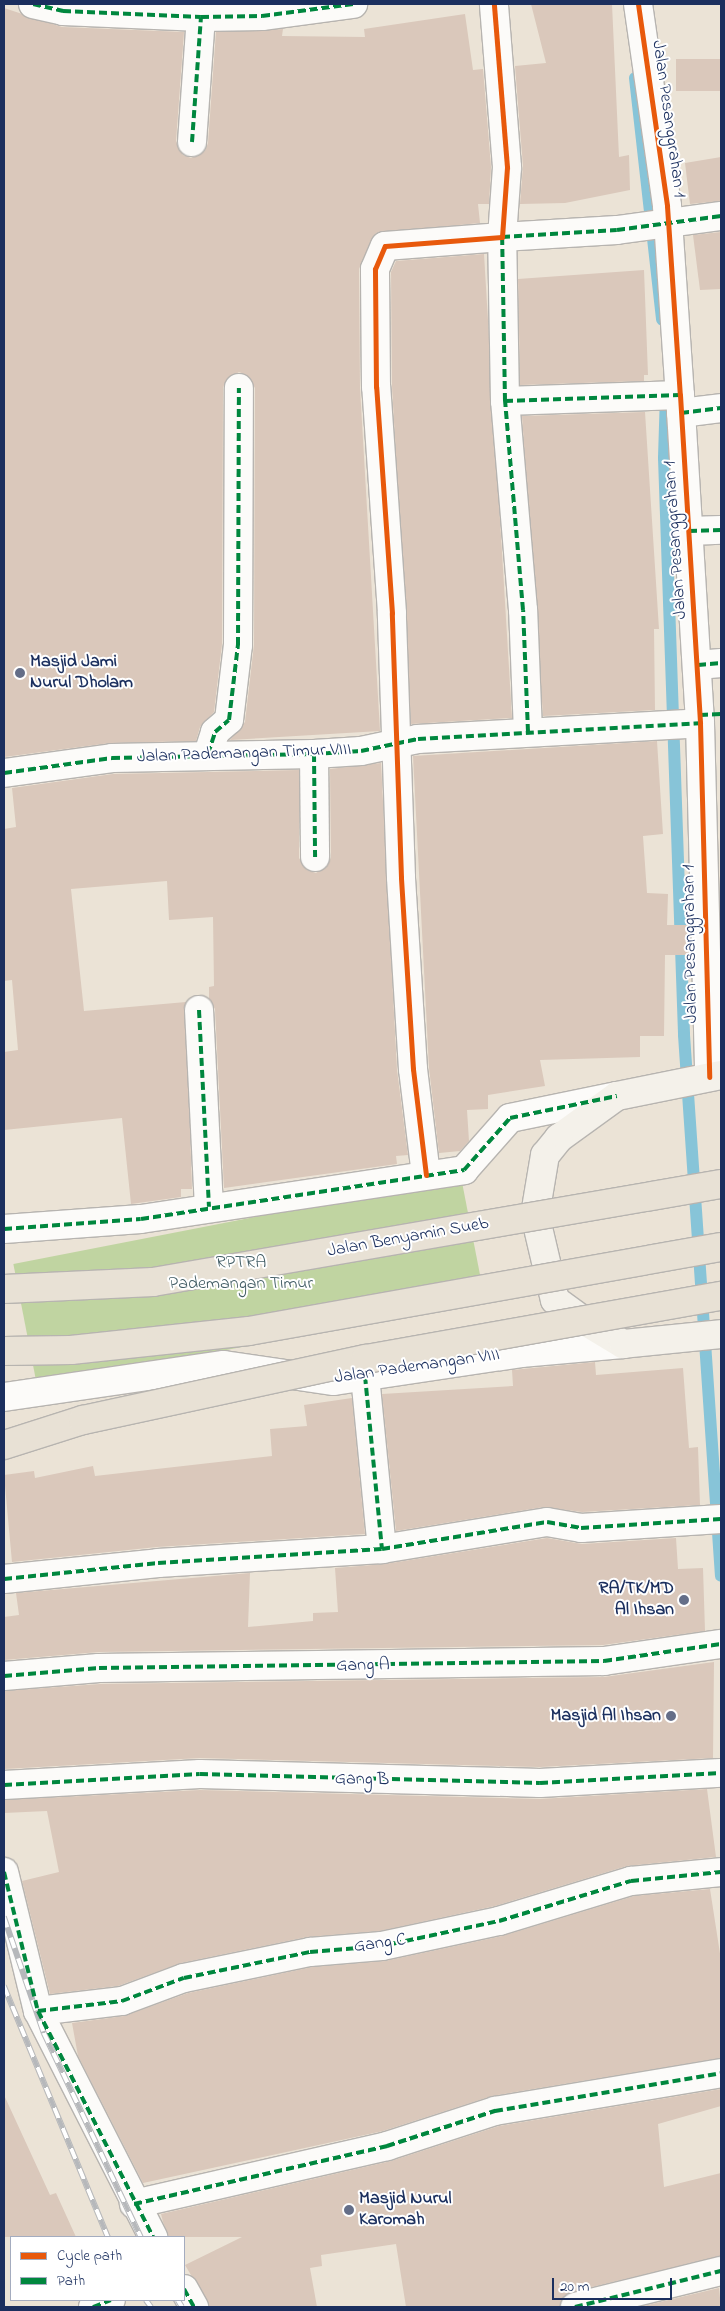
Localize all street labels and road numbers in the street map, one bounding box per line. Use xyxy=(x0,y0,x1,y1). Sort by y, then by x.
street label: Jalan Pesanggrahan 1 xyxy=(646,39,690,199)
street label: Jalan Pesanggrahan 1 xyxy=(660,460,692,620)
street label: Jalan Pademangan Timur VIII xyxy=(136,739,352,769)
street label: Jalan Pesanggrahan 1 xyxy=(679,864,703,1024)
street label: Jalan Benyamin Sueb xyxy=(326,1213,490,1263)
street label: Jalan Pademangan VIII xyxy=(333,1345,501,1389)
street label: Gang A xyxy=(336,1655,390,1677)
street label: Gang B xyxy=(335,1769,389,1791)
street label: Gang C xyxy=(353,1930,407,1958)

